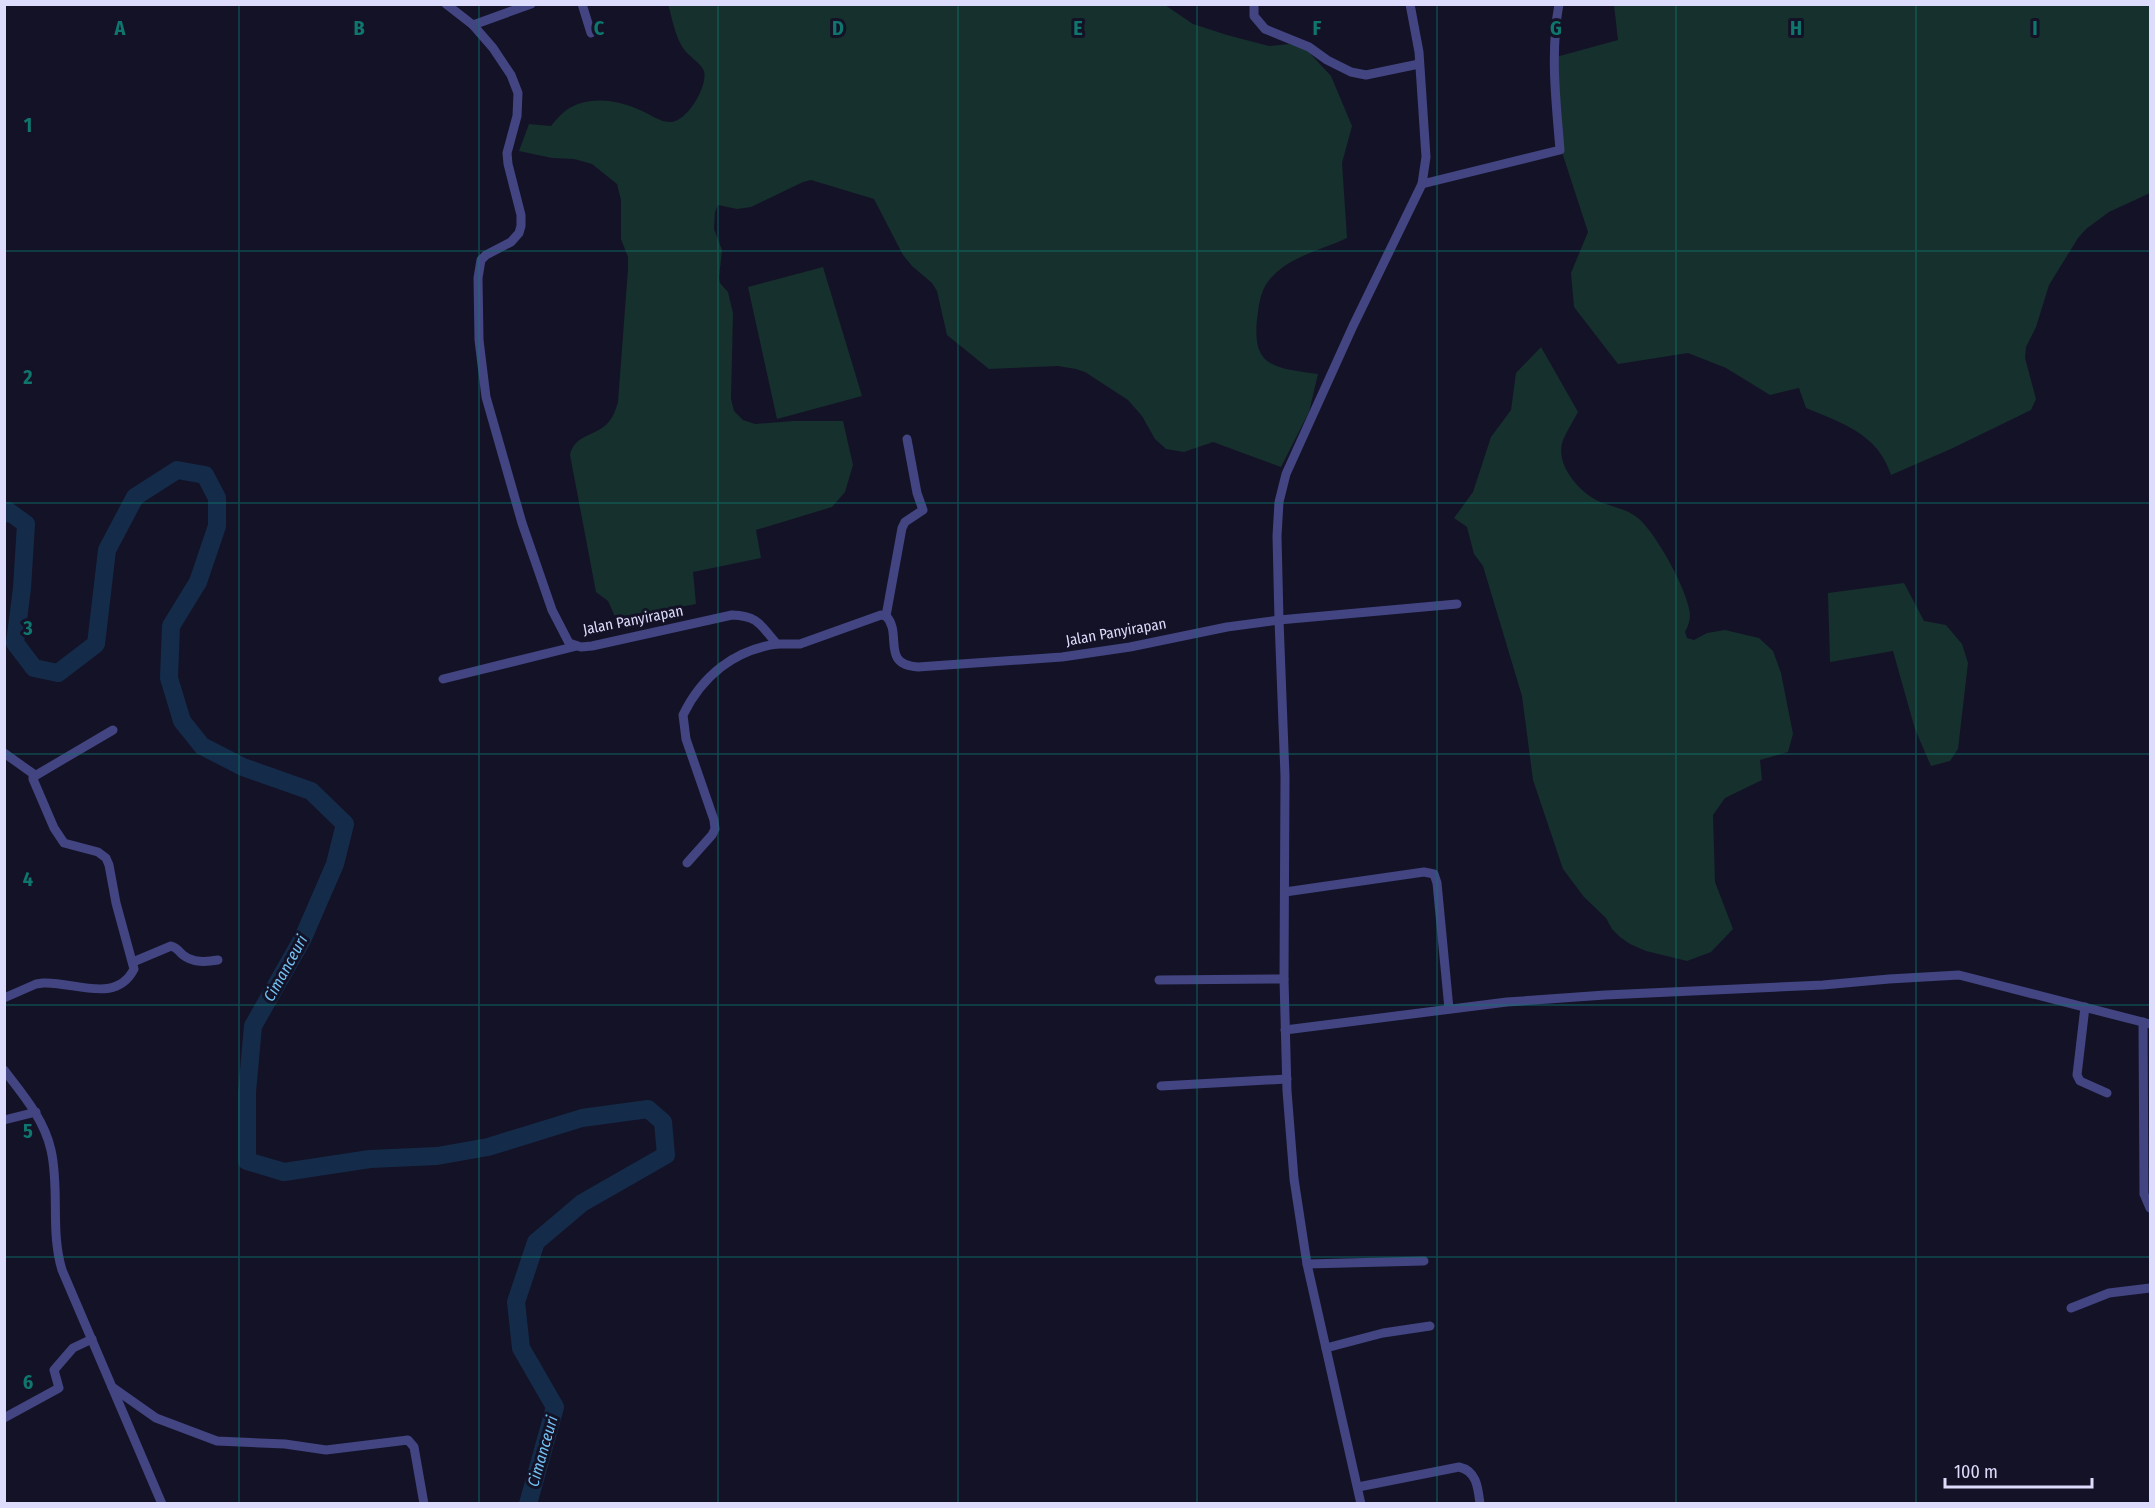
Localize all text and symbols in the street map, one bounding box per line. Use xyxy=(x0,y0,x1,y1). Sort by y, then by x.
text: A xyxy=(114,16,127,40)
text: B xyxy=(353,16,365,40)
text: C xyxy=(594,16,605,40)
text: D xyxy=(832,16,844,40)
text: E xyxy=(1073,16,1083,40)
text: F xyxy=(1313,16,1322,40)
text: G xyxy=(1550,16,1562,40)
text: H xyxy=(1790,16,1802,40)
text: I xyxy=(2032,16,2038,40)
text: 1 xyxy=(24,113,32,137)
text: 2 xyxy=(22,365,33,389)
street label: Jalan Panyirapan xyxy=(581,601,685,639)
street label: Jalan Panyirapan xyxy=(1064,614,1168,650)
text: 3 xyxy=(22,616,33,640)
text: 4 xyxy=(23,867,33,891)
water label: Cimanceuri xyxy=(259,932,311,1005)
text: 5 xyxy=(23,1119,33,1143)
text: 6 xyxy=(23,1370,33,1394)
water label: Cimanceuri xyxy=(523,1413,562,1489)
scale bar xyxy=(1945,1451,2092,1489)
text: 100 m xyxy=(1954,1461,1998,1483)

